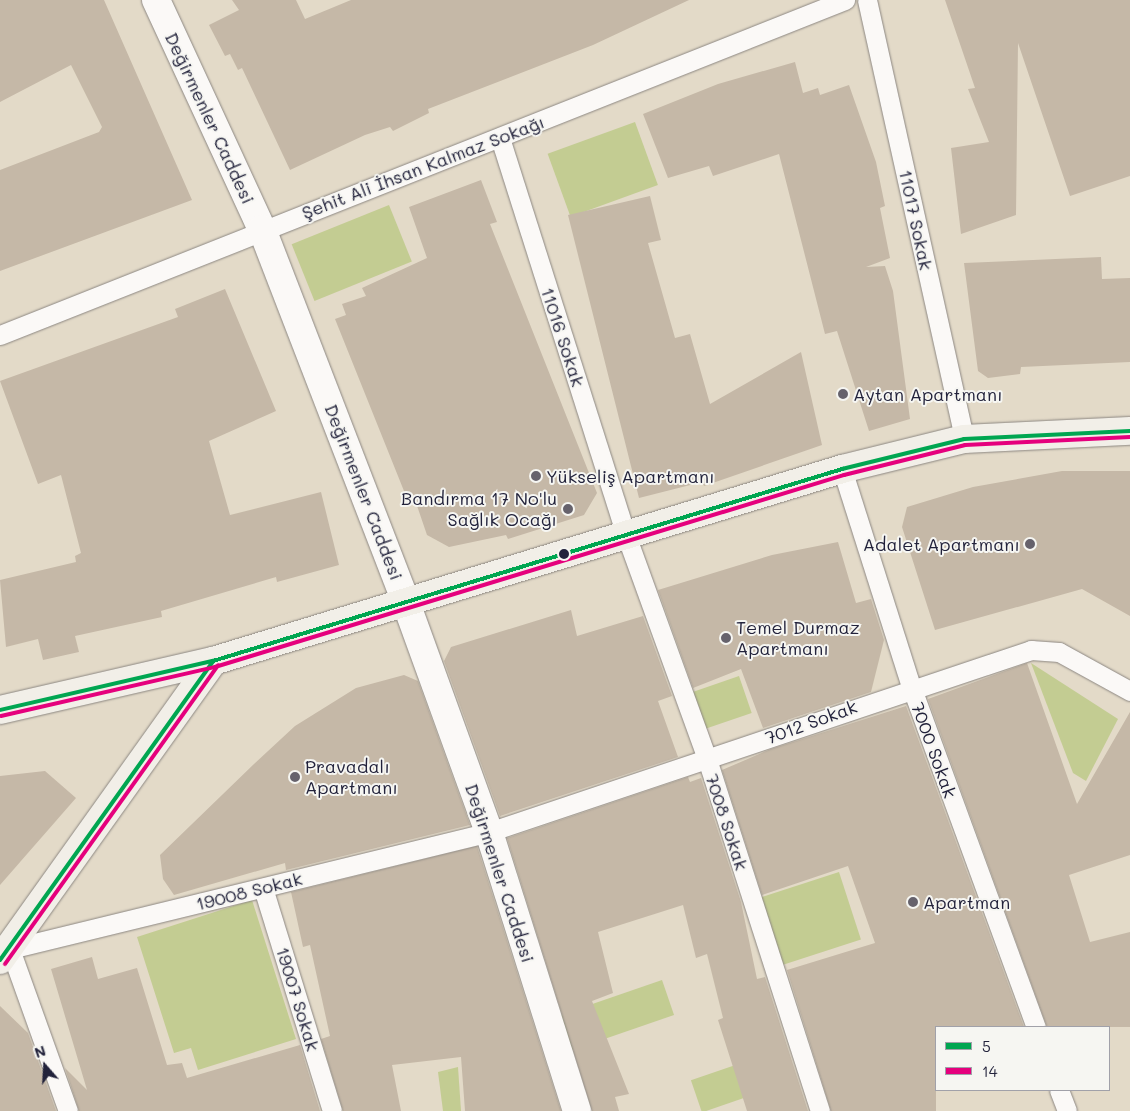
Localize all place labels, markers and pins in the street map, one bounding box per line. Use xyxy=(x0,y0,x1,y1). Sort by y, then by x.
place label: Aytan Apartmanı xyxy=(853,383,1003,405)
marker: Aytan Apartmanı xyxy=(837,388,849,400)
place label: Yükseliş Apartmanı xyxy=(546,465,715,487)
marker: Yükseliş Apartmanı xyxy=(530,470,542,482)
place label: Bandırma 17 No'lu Sağlık Ocağı xyxy=(401,488,557,530)
marker: Bandırma 17 No'lu Sağlık Ocağı xyxy=(561,502,575,516)
place label: Adalet Apartmanı xyxy=(863,533,1020,555)
marker: Adalet Apartmanı xyxy=(1024,538,1036,550)
unlabelled marker xyxy=(559,549,569,559)
place label: Temel Durmaz Apartmanı xyxy=(736,617,860,660)
marker: Temel Durmaz Apartmanı xyxy=(720,632,732,644)
place label: Pravadalı Apartmanı xyxy=(305,756,398,799)
marker: Pravadalı Apartmanı xyxy=(289,771,301,783)
place label: Apartman xyxy=(923,891,1010,913)
marker: Apartman xyxy=(907,896,919,908)

